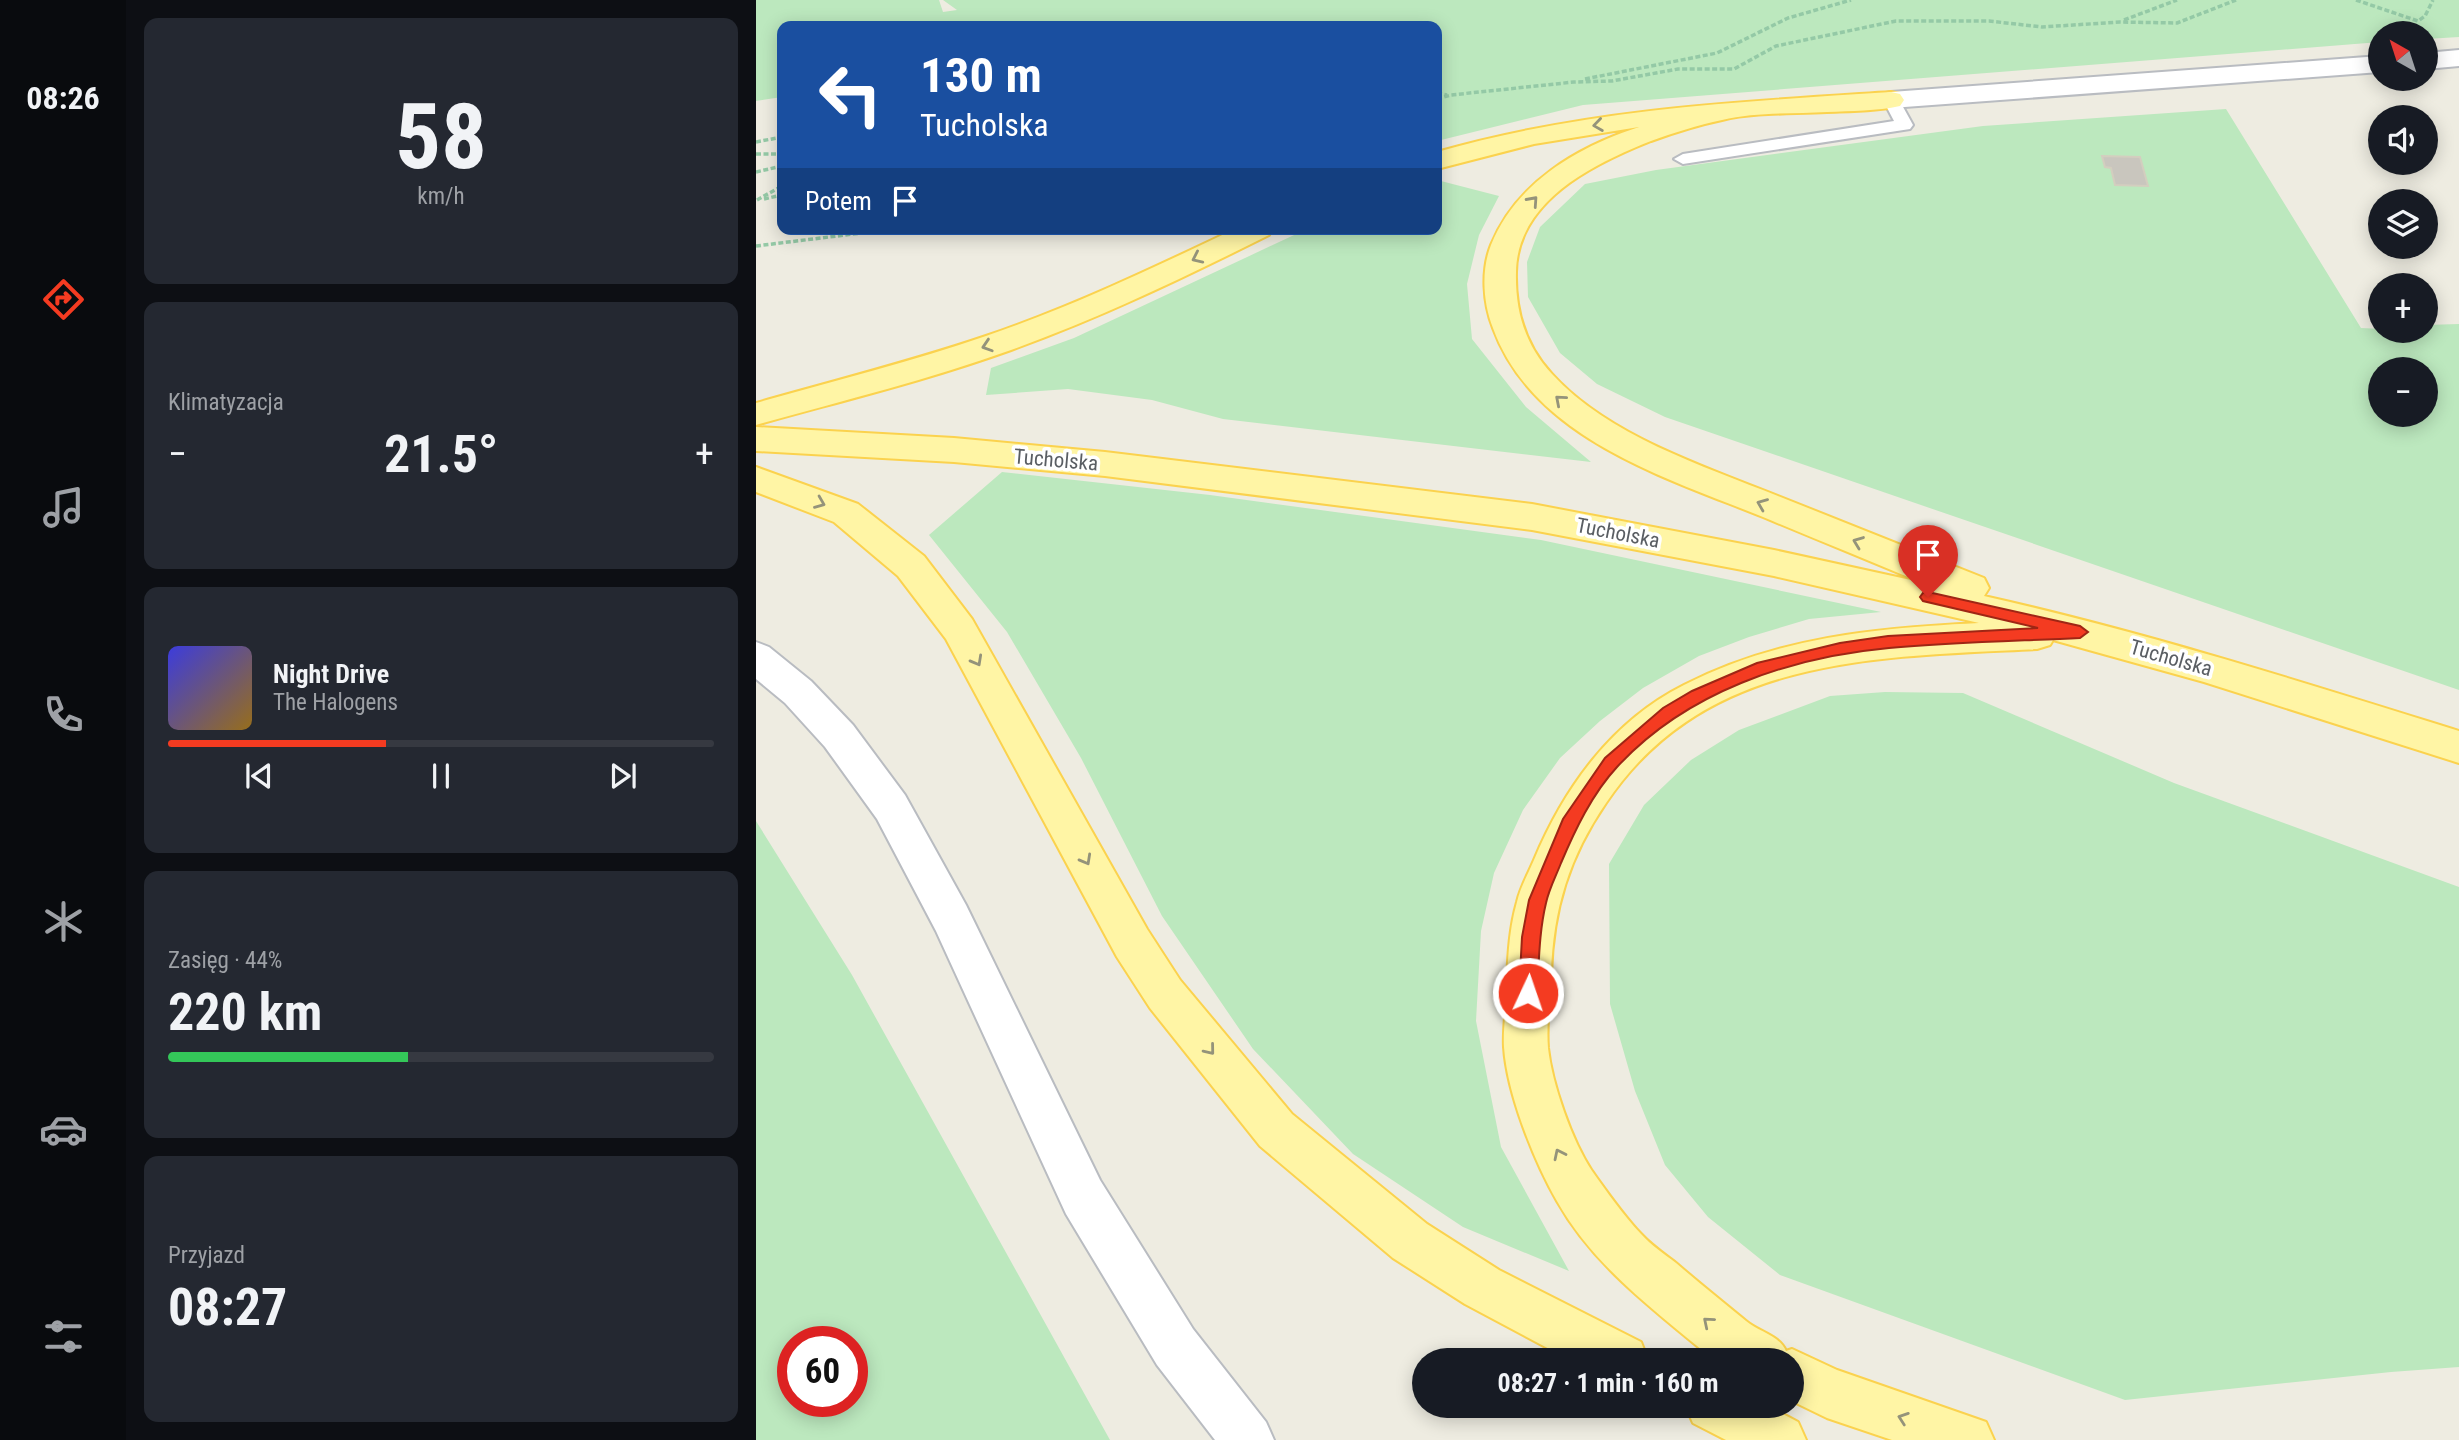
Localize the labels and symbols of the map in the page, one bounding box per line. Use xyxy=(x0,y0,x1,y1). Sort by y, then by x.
north arrow xyxy=(2368,21,2438,91)
one-way arrow xyxy=(1592,117,1604,132)
one-way arrow xyxy=(1525,196,1538,209)
one-way arrow xyxy=(1192,250,1204,264)
one-way arrow xyxy=(982,338,994,353)
one-way arrow xyxy=(1556,396,1569,408)
street label: Tucholska xyxy=(1013,444,1099,476)
one-way arrow xyxy=(813,494,825,508)
one-way arrow xyxy=(1756,498,1768,512)
street label: Tucholska xyxy=(1574,513,1662,553)
pin xyxy=(1898,525,1958,597)
one-way arrow xyxy=(1853,537,1865,551)
street label: Tucholska xyxy=(2127,635,2215,681)
one-way arrow xyxy=(969,654,982,666)
one-way arrow xyxy=(1078,853,1091,865)
position arrow xyxy=(1491,956,1565,1030)
one-way arrow xyxy=(1202,1043,1215,1055)
one-way arrow xyxy=(1553,1149,1567,1161)
one-way arrow xyxy=(1703,1318,1715,1331)
speed limit sign: 60 xyxy=(777,1326,868,1417)
one-way arrow xyxy=(1897,1412,1910,1426)

